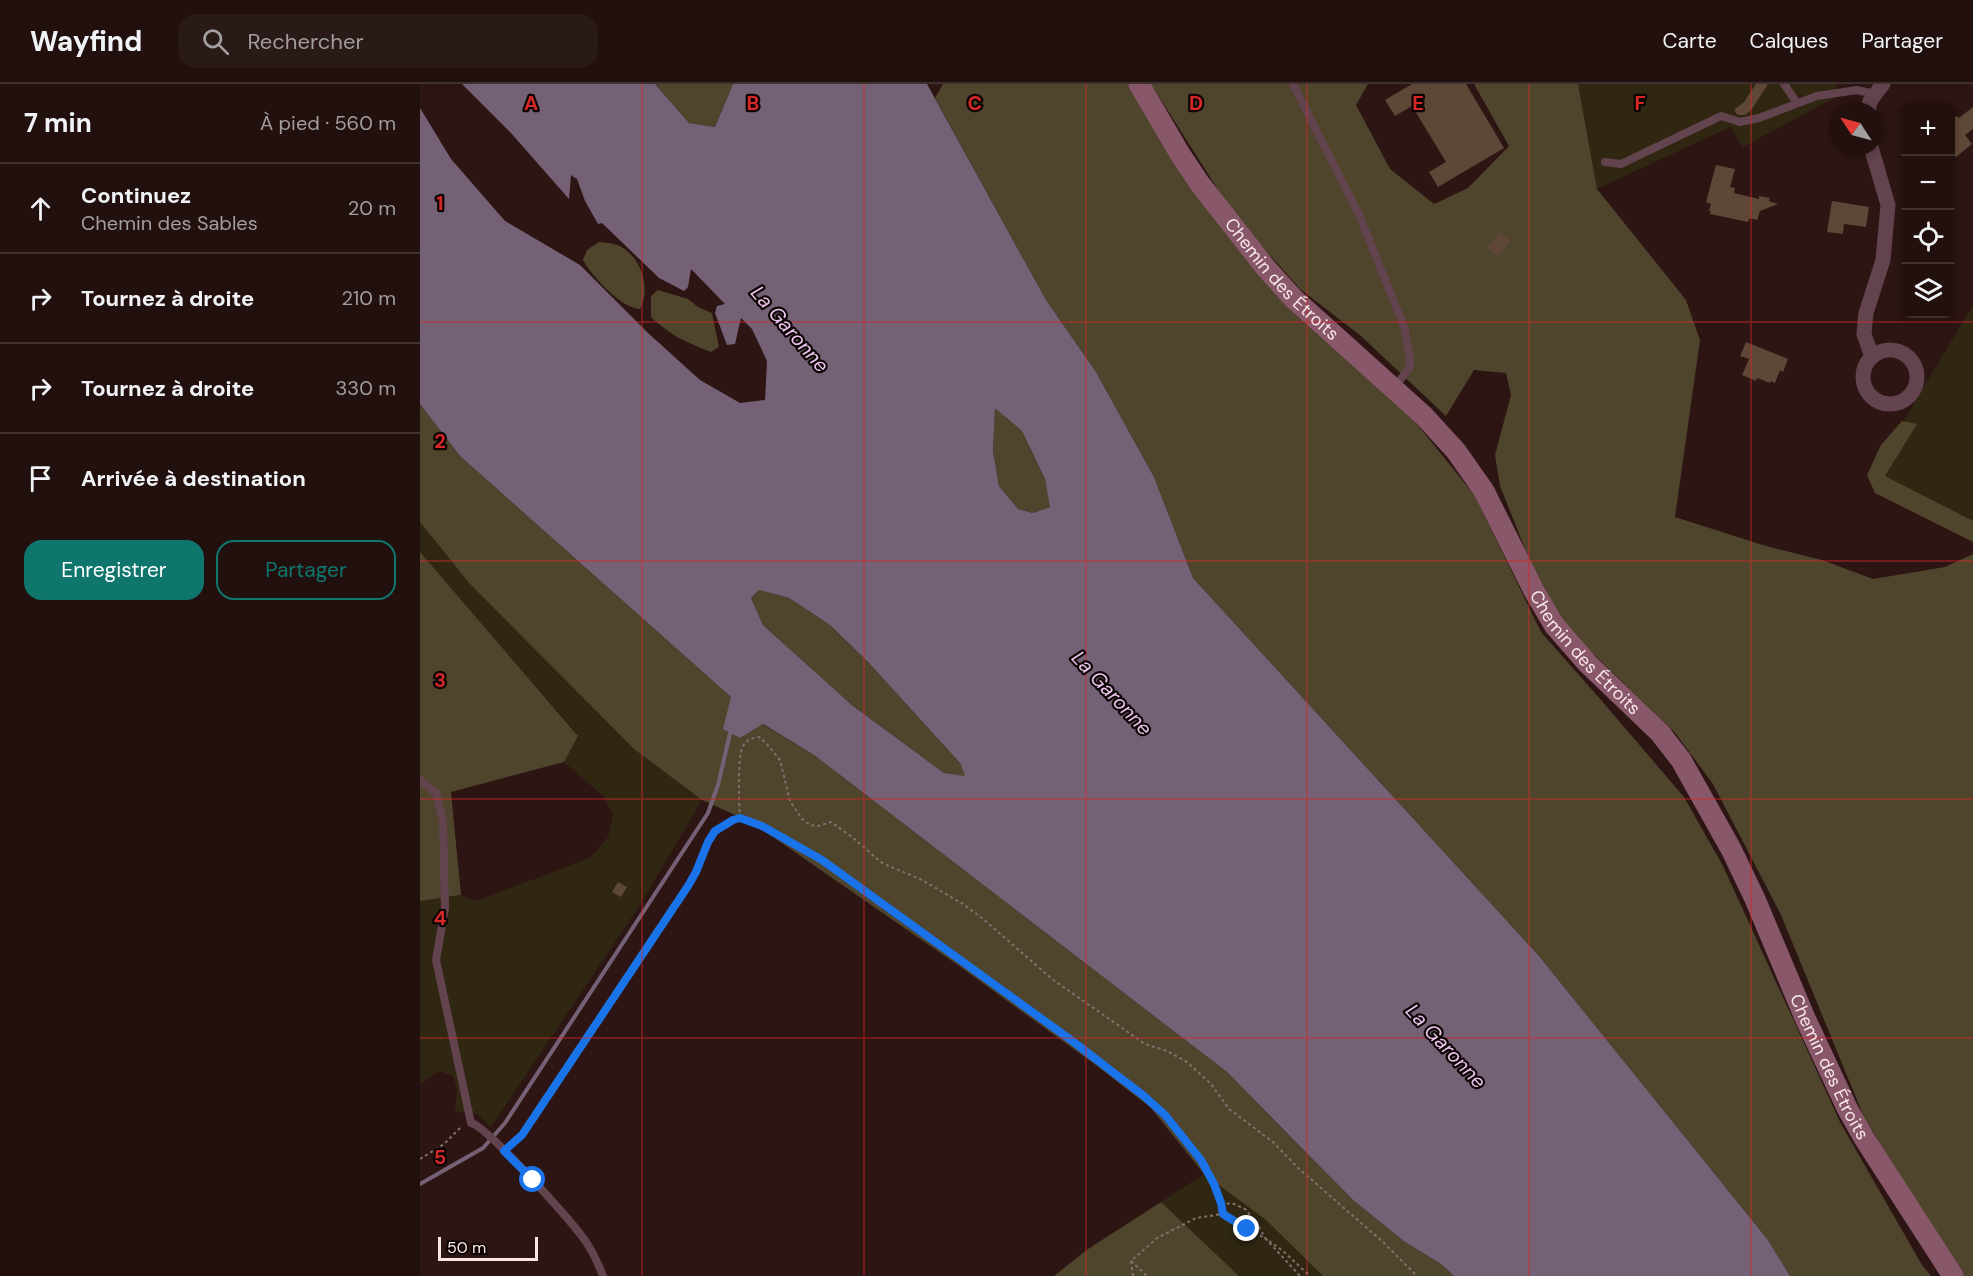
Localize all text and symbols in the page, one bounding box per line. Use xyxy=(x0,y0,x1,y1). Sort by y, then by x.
search box xyxy=(178,14,598,68)
text: Wayfind xyxy=(30,23,142,60)
icon: search xyxy=(199,25,232,58)
text: Rechercher xyxy=(247,27,364,56)
text: Carte xyxy=(1662,27,1717,55)
text: Calques xyxy=(1750,27,1828,55)
text: Partager xyxy=(1861,27,1943,55)
text: A xyxy=(524,90,538,116)
text: B xyxy=(747,90,759,116)
text: C xyxy=(968,90,982,116)
text: D xyxy=(1189,90,1203,116)
text: E xyxy=(1412,90,1424,116)
text: F xyxy=(1634,90,1646,116)
north arrow xyxy=(1829,102,1883,156)
map controls xyxy=(1901,102,1955,318)
button: + xyxy=(1901,102,1955,156)
text: 7 min xyxy=(24,106,92,140)
text: À pied · 560 m xyxy=(260,110,396,136)
button: − xyxy=(1901,156,1955,210)
text: Continuez xyxy=(81,181,191,210)
text: 1 xyxy=(436,190,444,216)
icon: ahead xyxy=(24,192,57,225)
text: 20 m xyxy=(348,195,396,221)
text: Chemin des Sables xyxy=(81,210,258,236)
button: locate xyxy=(1901,210,1955,264)
street label: Chemin des Étroits xyxy=(1219,213,1344,346)
button: layers xyxy=(1901,264,1955,318)
water label: La Garonne xyxy=(745,280,835,378)
icon: right xyxy=(24,282,57,315)
text: Tournez à droite xyxy=(81,284,254,313)
text: 210 m xyxy=(341,285,396,311)
icon: right xyxy=(24,372,57,405)
text: Tournez à droite xyxy=(81,374,254,403)
text: 330 m xyxy=(336,375,396,401)
text: 2 xyxy=(434,428,446,454)
icon: arrive xyxy=(24,462,57,495)
text: Arrivée à destination xyxy=(81,464,306,493)
button: Enregistrer xyxy=(24,540,204,600)
button: Partager xyxy=(216,540,396,600)
street label: Chemin des Étroits xyxy=(1524,586,1646,720)
water label: La Garonne xyxy=(1066,645,1158,741)
text: 3 xyxy=(434,667,446,693)
text: 4 xyxy=(434,905,447,931)
street label: Chemin des Étroits xyxy=(1784,990,1875,1144)
water label: La Garonne xyxy=(1400,998,1492,1094)
text: 5 xyxy=(434,1144,446,1170)
route start xyxy=(519,1166,545,1192)
route end xyxy=(1233,1215,1259,1241)
scale bar xyxy=(438,1234,538,1262)
text: 50 m xyxy=(447,1237,486,1258)

